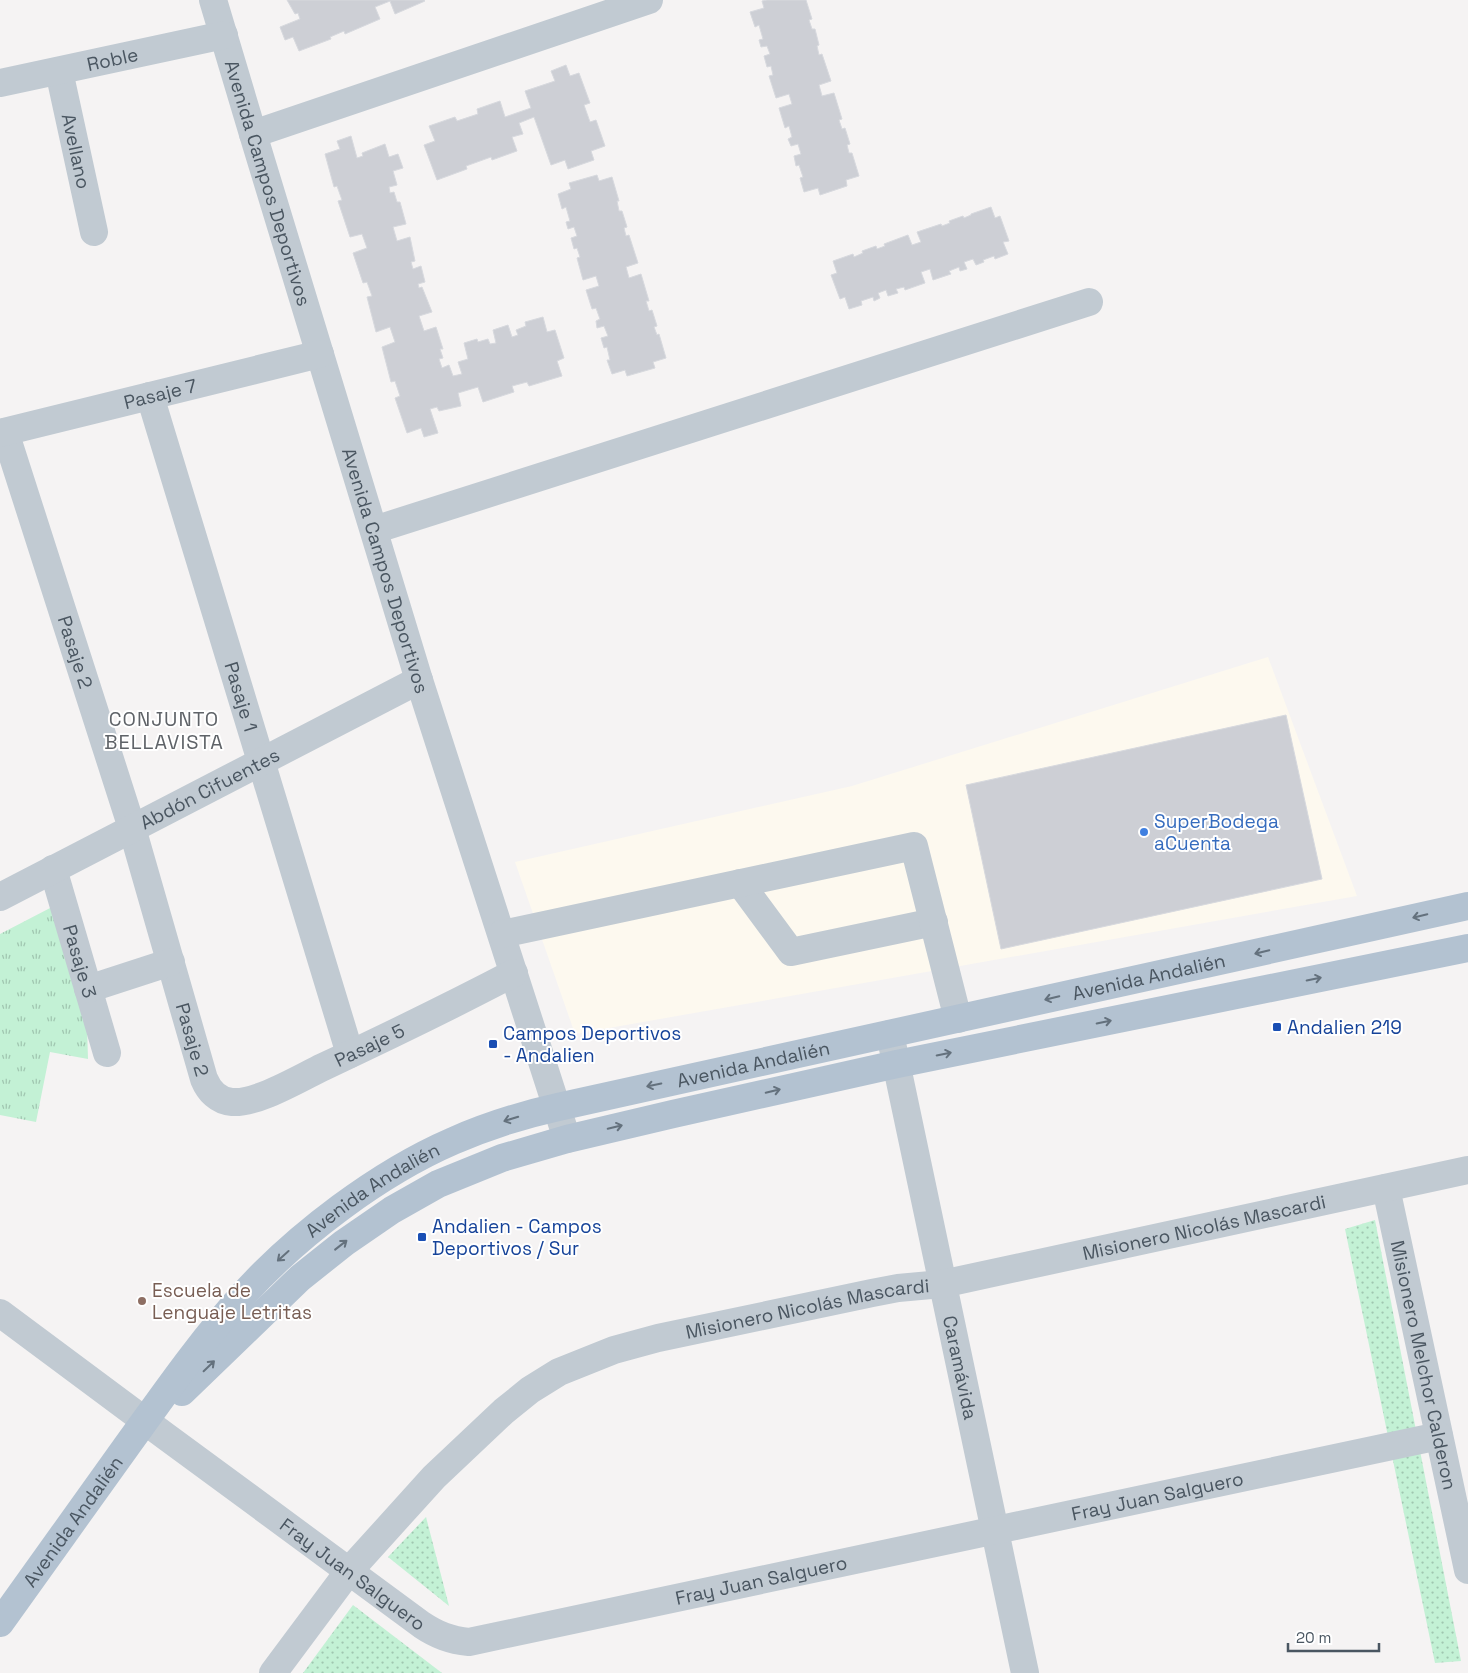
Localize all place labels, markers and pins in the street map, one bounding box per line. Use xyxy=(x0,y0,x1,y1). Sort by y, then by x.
place label: SuperBodega aCuenta xyxy=(1154,809,1279,856)
marker: SuperBodega aCuenta xyxy=(1138,826,1150,838)
place label: Andalien 219 xyxy=(1287,1015,1402,1040)
place label: Campos Deportivos - Andalien xyxy=(503,1021,681,1068)
marker: Andalien 219 xyxy=(1271,1021,1283,1033)
marker: Campos Deportivos - Andalien xyxy=(487,1038,499,1050)
place label: Andalien - Campos Deportivos / Sur xyxy=(432,1214,602,1261)
marker: Andalien - Campos Deportivos / Sur xyxy=(416,1231,428,1243)
place label: Escuela de Lenguaje Letritas xyxy=(152,1278,312,1325)
marker: Escuela de Lenguaje Letritas xyxy=(136,1295,148,1307)

